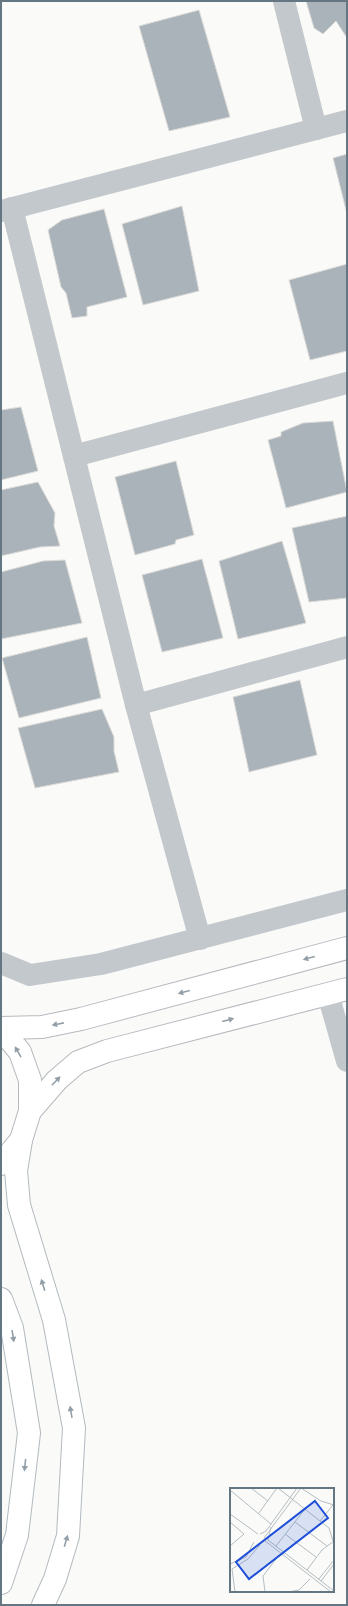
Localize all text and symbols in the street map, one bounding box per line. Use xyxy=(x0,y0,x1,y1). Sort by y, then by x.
one-way arrow xyxy=(303,955,315,961)
one-way arrow xyxy=(177,989,189,995)
one-way arrow xyxy=(223,1017,235,1023)
one-way arrow xyxy=(52,1021,64,1027)
one-way arrow xyxy=(15,1046,22,1058)
one-way arrow xyxy=(51,1077,60,1086)
one-way arrow xyxy=(40,1279,46,1291)
one-way arrow xyxy=(10,1330,16,1342)
one-way arrow xyxy=(67,1406,73,1418)
one-way arrow xyxy=(22,1459,29,1471)
inset map xyxy=(230,1488,334,1592)
one-way arrow xyxy=(63,1535,69,1547)

